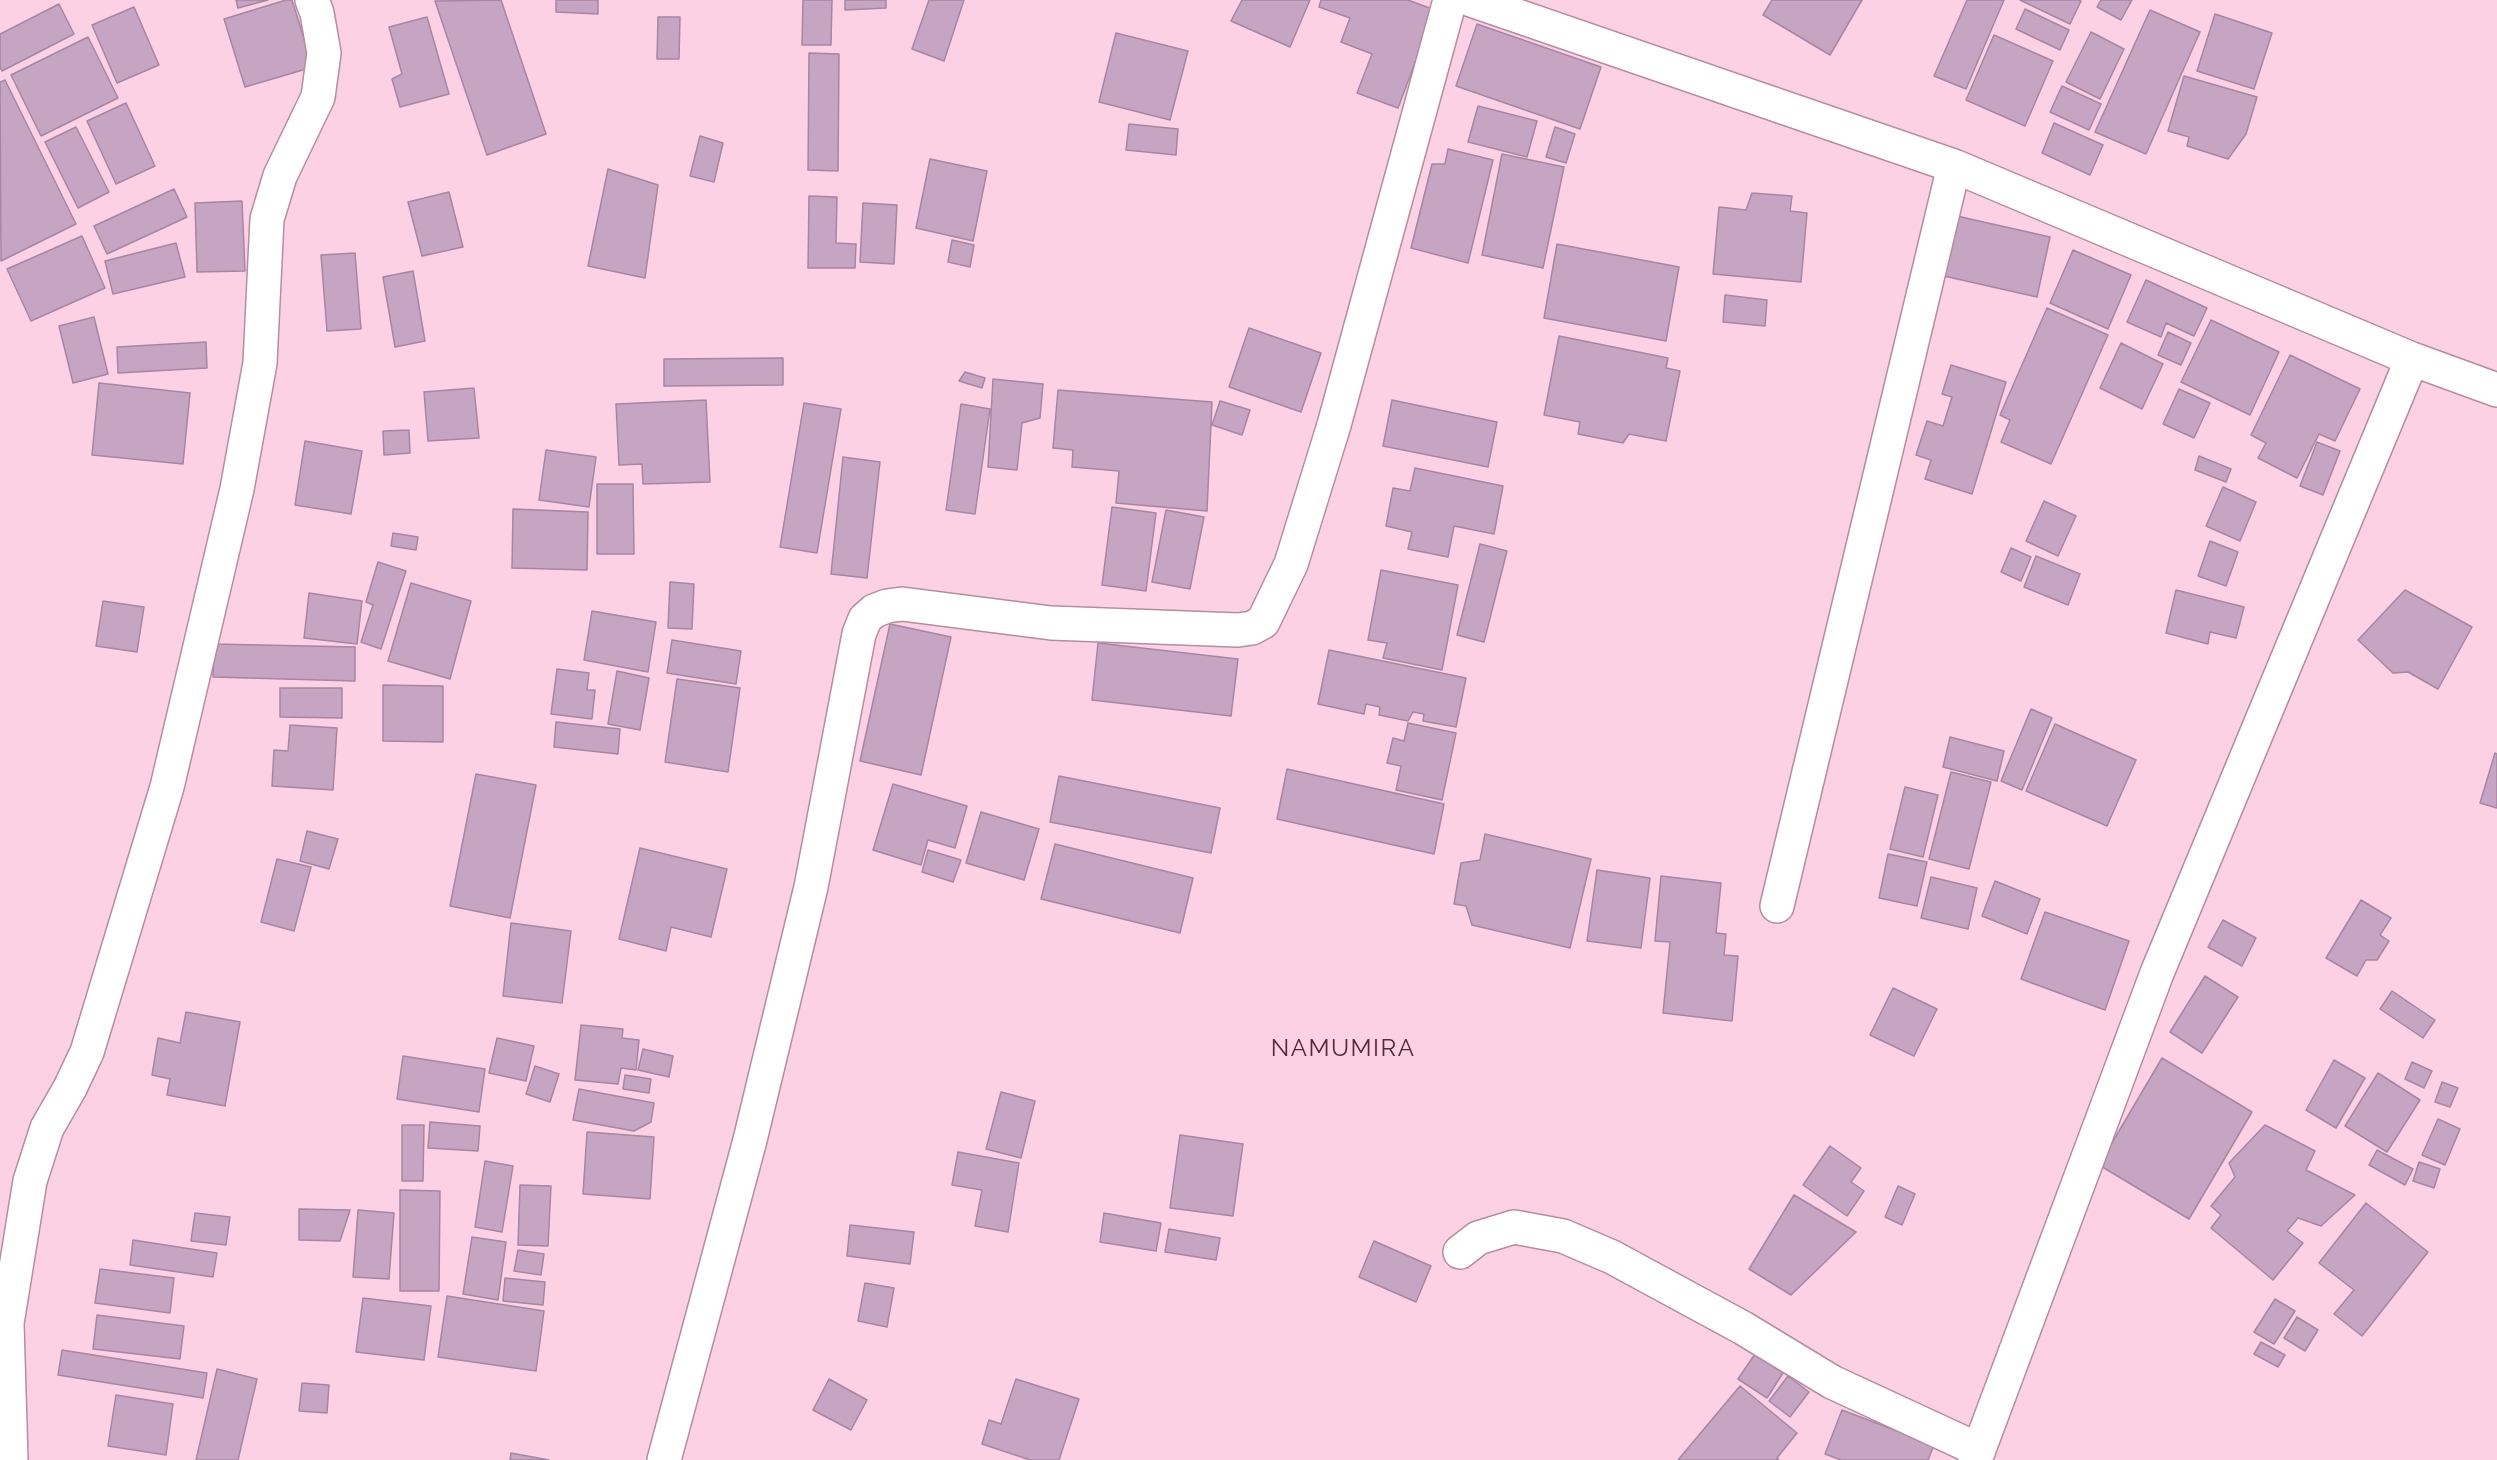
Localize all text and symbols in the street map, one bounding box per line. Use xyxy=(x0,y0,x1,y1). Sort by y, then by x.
district label: NAMUMIRA xyxy=(1271,1035,1415,1063)

